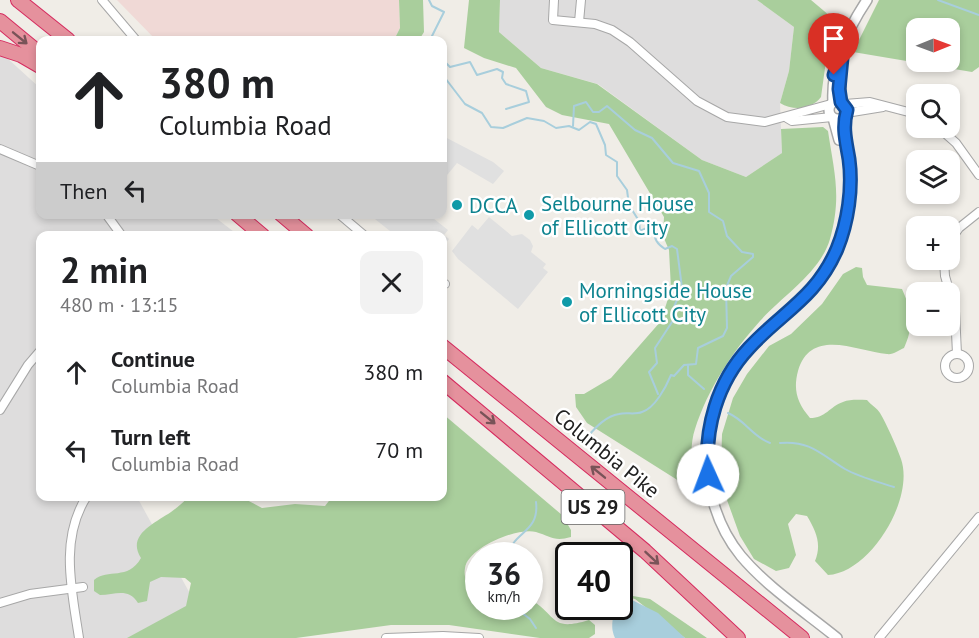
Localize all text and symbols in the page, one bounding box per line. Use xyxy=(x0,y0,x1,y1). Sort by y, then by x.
pin xyxy=(808,13,859,75)
north arrow xyxy=(906,18,960,72)
map controls xyxy=(906,18,960,336)
icon: arrive xyxy=(817,22,850,55)
one-way arrow xyxy=(12,31,28,44)
text: 380 m xyxy=(159,55,275,110)
icon: ahead xyxy=(60,60,138,138)
button: search xyxy=(906,84,960,138)
text: Columbia Road xyxy=(159,108,332,142)
button: layers xyxy=(906,150,960,204)
icon: left xyxy=(119,174,152,207)
text: Then xyxy=(60,177,107,205)
place label: Selbourne House of Ellicott City xyxy=(541,190,694,241)
place label: DCCA xyxy=(469,192,519,219)
marker: DCCA xyxy=(450,198,464,212)
marker: Selbourne House of Ellicott City xyxy=(522,208,536,222)
button: + xyxy=(906,216,960,270)
text: 2 min xyxy=(60,246,148,293)
button: close xyxy=(360,251,423,314)
place label: Morningside House of Ellicott City xyxy=(579,277,752,328)
button: − xyxy=(906,282,960,336)
text: 480 m · 13:15 xyxy=(60,292,178,318)
marker: Morningside House of Ellicott City xyxy=(560,295,574,309)
text: Continue xyxy=(111,345,195,373)
icon: ahead xyxy=(60,356,93,389)
text: 380 m xyxy=(363,358,423,386)
text: Columbia Road xyxy=(111,373,239,399)
street label: Columbia Pike xyxy=(549,402,665,504)
one-way arrow xyxy=(480,412,496,425)
text: Turn left xyxy=(111,423,191,451)
icon: left xyxy=(60,434,93,467)
text: 70 m xyxy=(375,436,423,464)
position arrow xyxy=(676,443,740,507)
text: Columbia Road xyxy=(111,451,239,477)
one-way arrow xyxy=(590,466,606,479)
road number: US 29 xyxy=(562,490,624,524)
speed limit sign: 40 xyxy=(555,542,633,620)
one-way arrow xyxy=(645,551,660,565)
text: 36 xyxy=(487,554,521,593)
text: km/h xyxy=(488,587,520,606)

